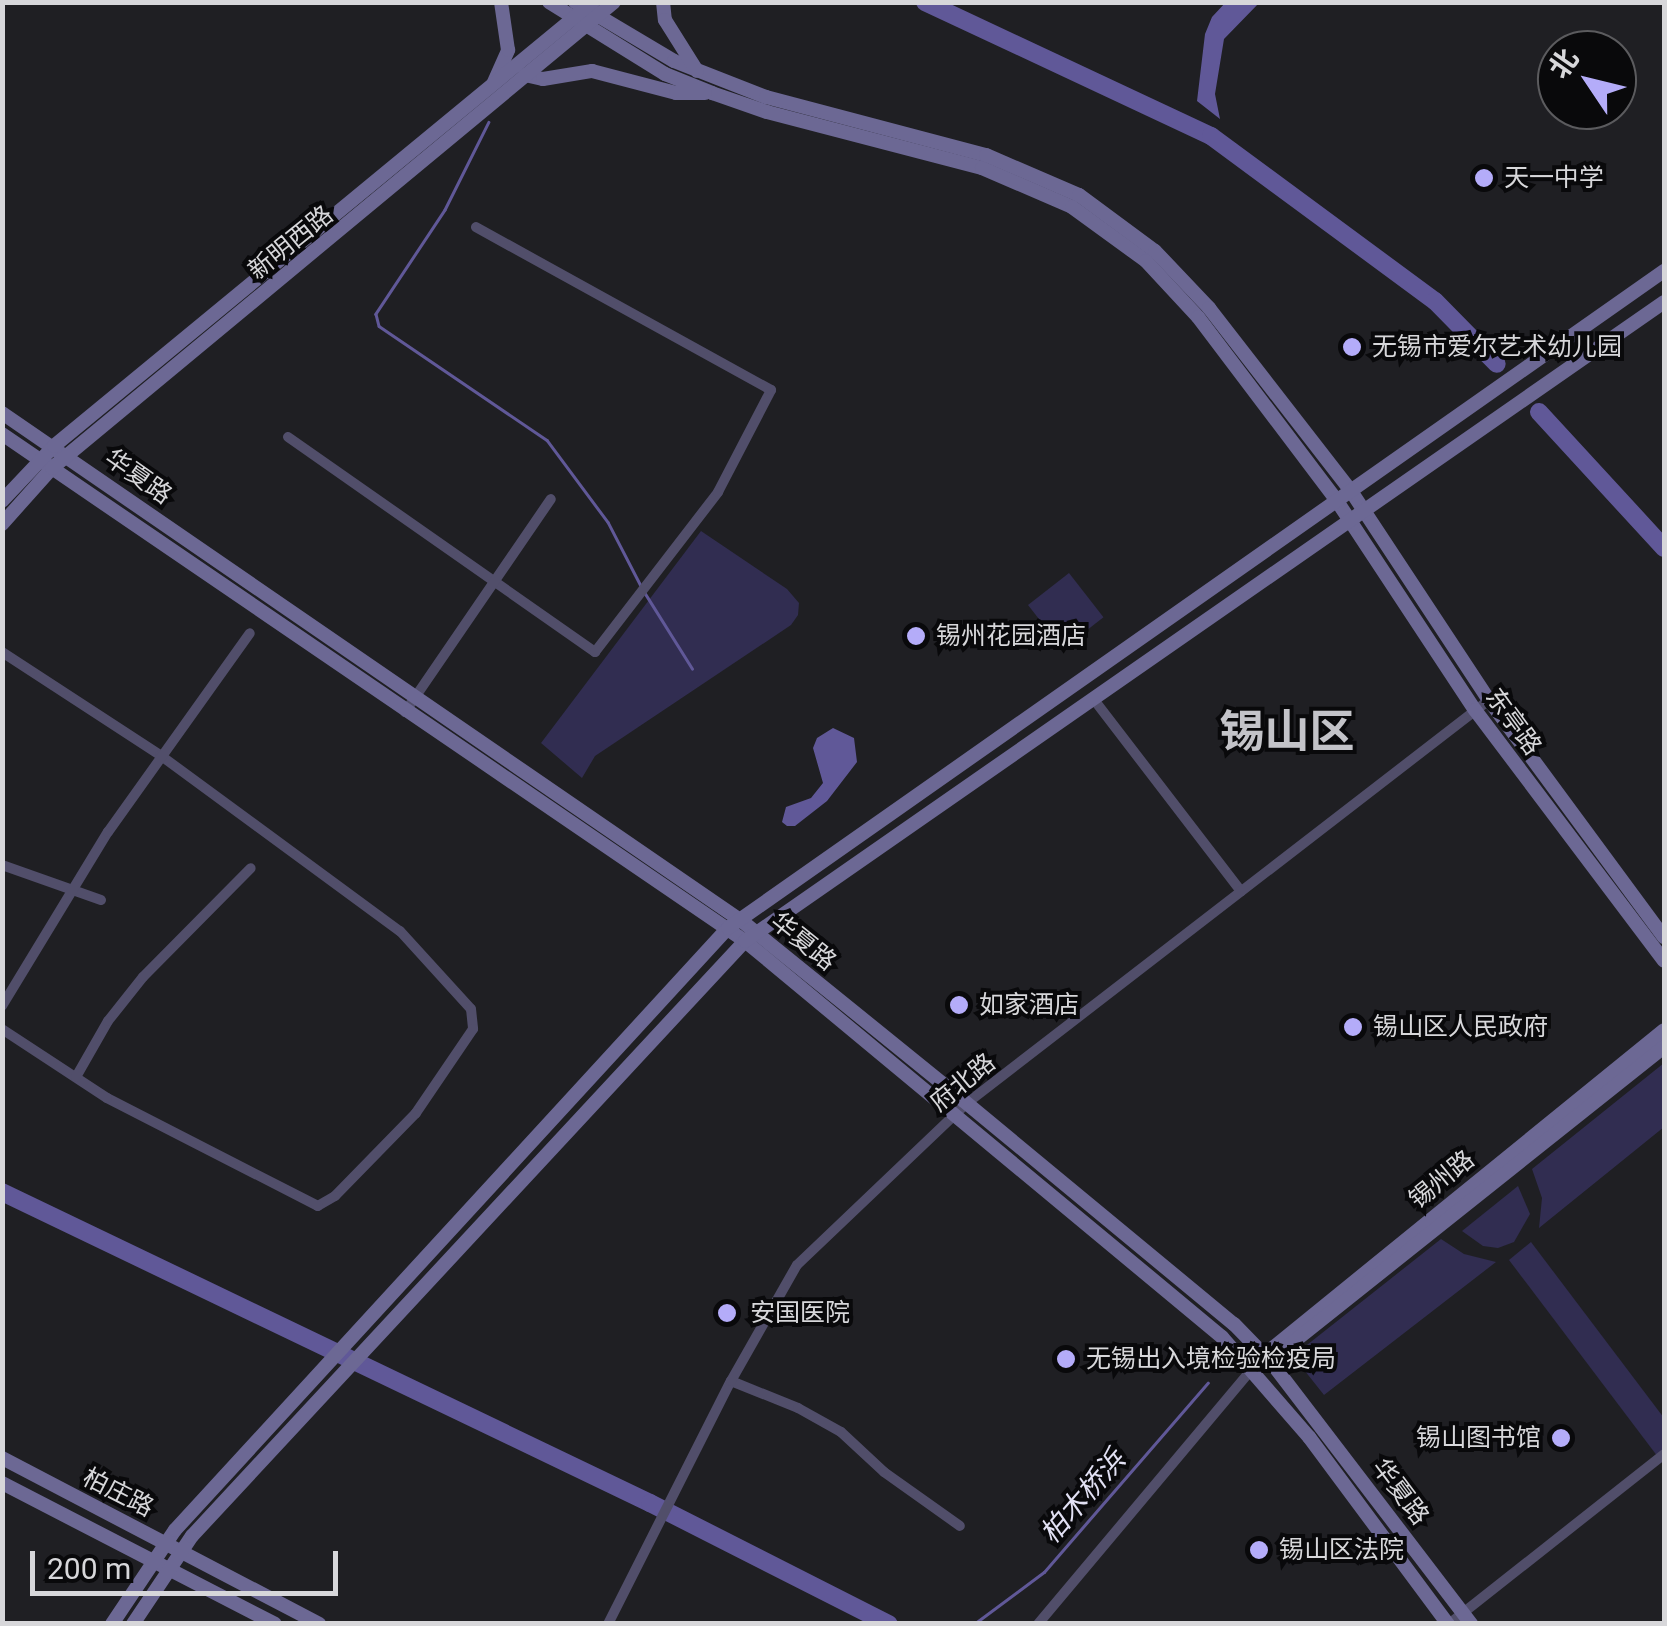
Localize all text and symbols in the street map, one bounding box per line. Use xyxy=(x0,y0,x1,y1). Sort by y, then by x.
north arrow xyxy=(1537,30,1637,130)
text: 北 xyxy=(1542,43,1585,85)
place label: 天一中学 xyxy=(1504,163,1604,193)
marker: 天一中学 xyxy=(1473,167,1495,189)
street label: 新明西路 xyxy=(243,200,339,286)
place label: 无锡市爱尔艺术幼儿园 xyxy=(1372,332,1622,362)
marker: 无锡市爱尔艺术幼儿园 xyxy=(1341,336,1363,358)
street label: 华夏路 xyxy=(99,443,177,511)
place label: 锡州花园酒店 xyxy=(936,621,1086,651)
marker: 锡州花园酒店 xyxy=(905,625,927,647)
street label: 东亭路 xyxy=(1479,683,1547,761)
district label: 锡山区 xyxy=(1220,705,1354,759)
street label: 华夏路 xyxy=(764,907,842,977)
place label: 如家酒店 xyxy=(979,990,1079,1020)
marker: 如家酒店 xyxy=(948,994,970,1016)
place label: 锡山区人民政府 xyxy=(1373,1012,1548,1042)
marker: 锡山区人民政府 xyxy=(1342,1016,1364,1038)
street label: 府北路 xyxy=(924,1048,1002,1118)
street label: 锡州路 xyxy=(1403,1145,1481,1215)
place label: 安国医院 xyxy=(750,1298,850,1328)
marker: 安国医院 xyxy=(714,1300,740,1326)
place label: 无锡出入境检验检疫局 xyxy=(1086,1344,1336,1374)
marker: 无锡出入境检验检疫局 xyxy=(1055,1348,1077,1370)
place label: 锡山图书馆 xyxy=(1416,1423,1541,1453)
marker: 锡山图书馆 xyxy=(1550,1427,1572,1449)
water label: 柏木桥浜 xyxy=(1034,1444,1132,1550)
street label: 华夏路 xyxy=(1365,1453,1435,1531)
street label: 柏庄路 xyxy=(78,1463,158,1523)
scale bar xyxy=(35,1531,342,1593)
place label: 锡山区法院 xyxy=(1279,1535,1404,1565)
marker: 锡山区法院 xyxy=(1248,1539,1270,1561)
text: 200 m xyxy=(47,1551,131,1586)

